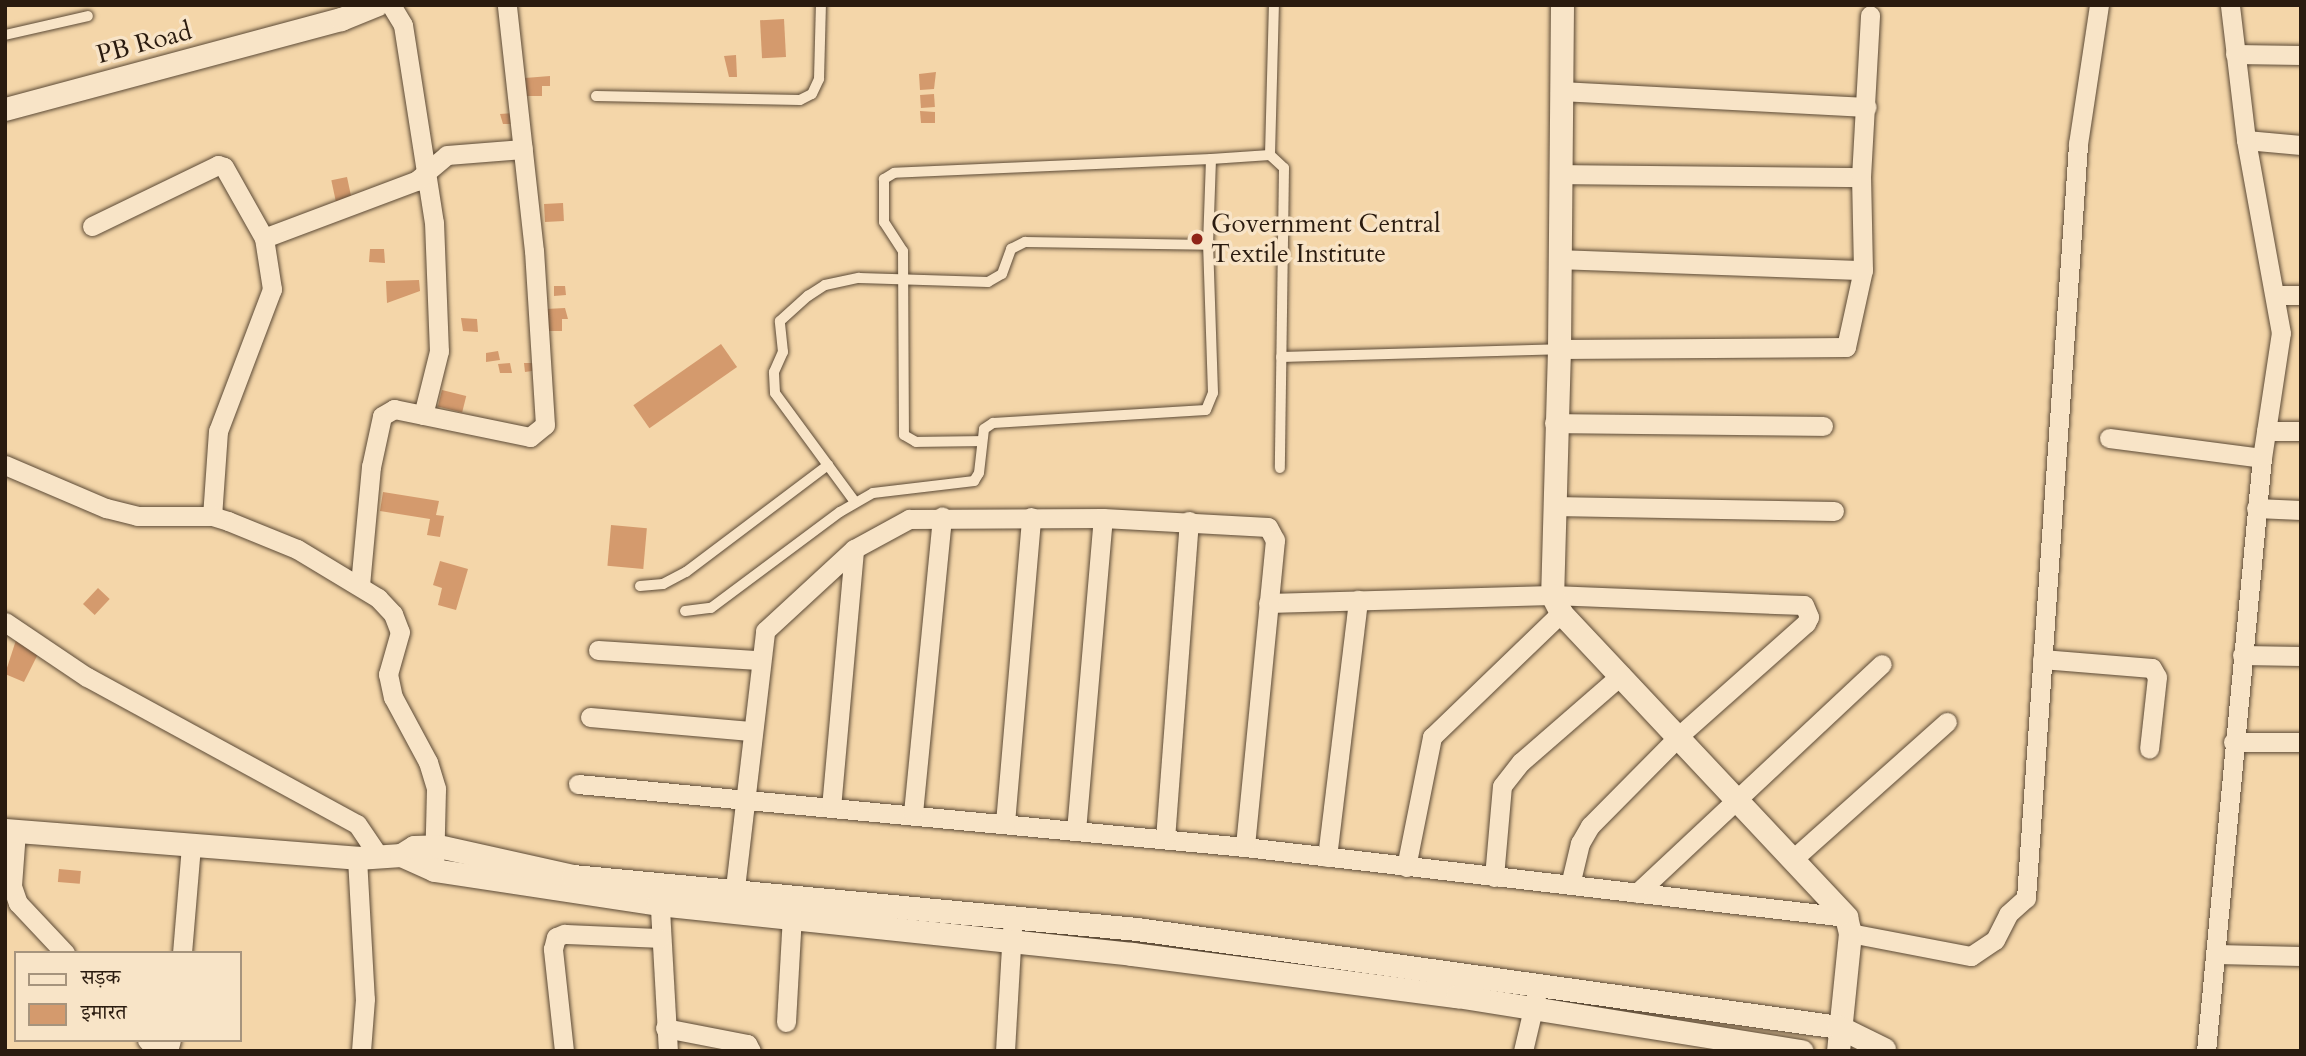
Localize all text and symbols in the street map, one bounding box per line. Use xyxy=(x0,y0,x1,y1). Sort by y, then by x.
street label: PB Road xyxy=(93,15,195,71)
place label: Government Central Textile Institute xyxy=(1211,208,1441,270)
marker: Government Central Textile Institute xyxy=(1189,231,1205,247)
legend xyxy=(14,951,242,1042)
text: सड़क xyxy=(81,963,120,992)
text: इमारत xyxy=(81,998,127,1027)

